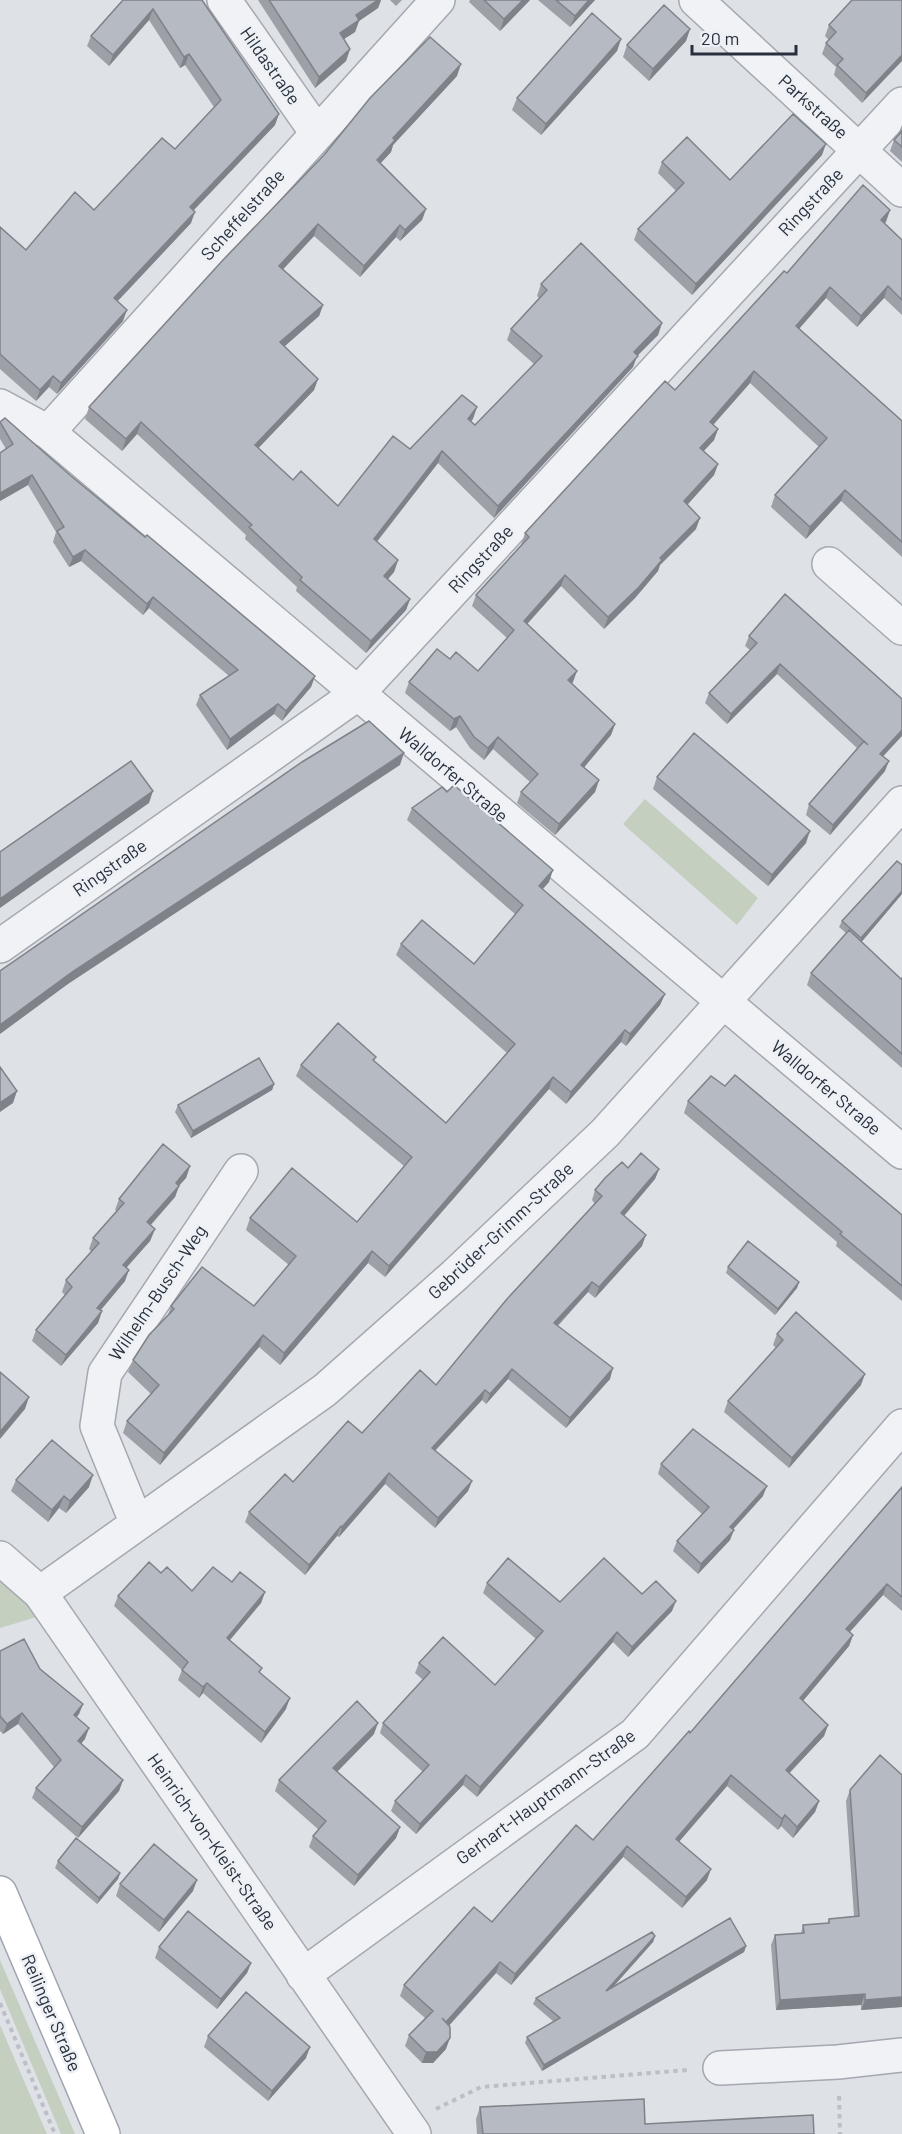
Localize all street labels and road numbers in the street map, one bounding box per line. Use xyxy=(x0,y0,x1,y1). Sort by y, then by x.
street label: Hildastraße xyxy=(236,22,306,109)
street label: Parkstraße xyxy=(774,69,853,143)
street label: Ringstraße xyxy=(773,163,847,240)
street label: Scheffelstraße xyxy=(196,164,289,264)
street label: Ringstraße xyxy=(443,520,517,597)
street label: Walldorfer Straße xyxy=(394,722,513,827)
street label: Ringstraße xyxy=(68,834,151,901)
street label: Walldorfer Straße xyxy=(767,1035,886,1140)
street label: Gebrüder-Grimm-Straße xyxy=(423,1157,578,1303)
street label: Wilhelm-Busch-Weg xyxy=(104,1220,211,1365)
street label: Gerhart-Hauptmann-Straße xyxy=(451,1724,639,1869)
street label: Heinrich-von-Kleist-Straße xyxy=(143,1749,282,1934)
street label: Reilinger Straße xyxy=(17,1951,87,2075)

